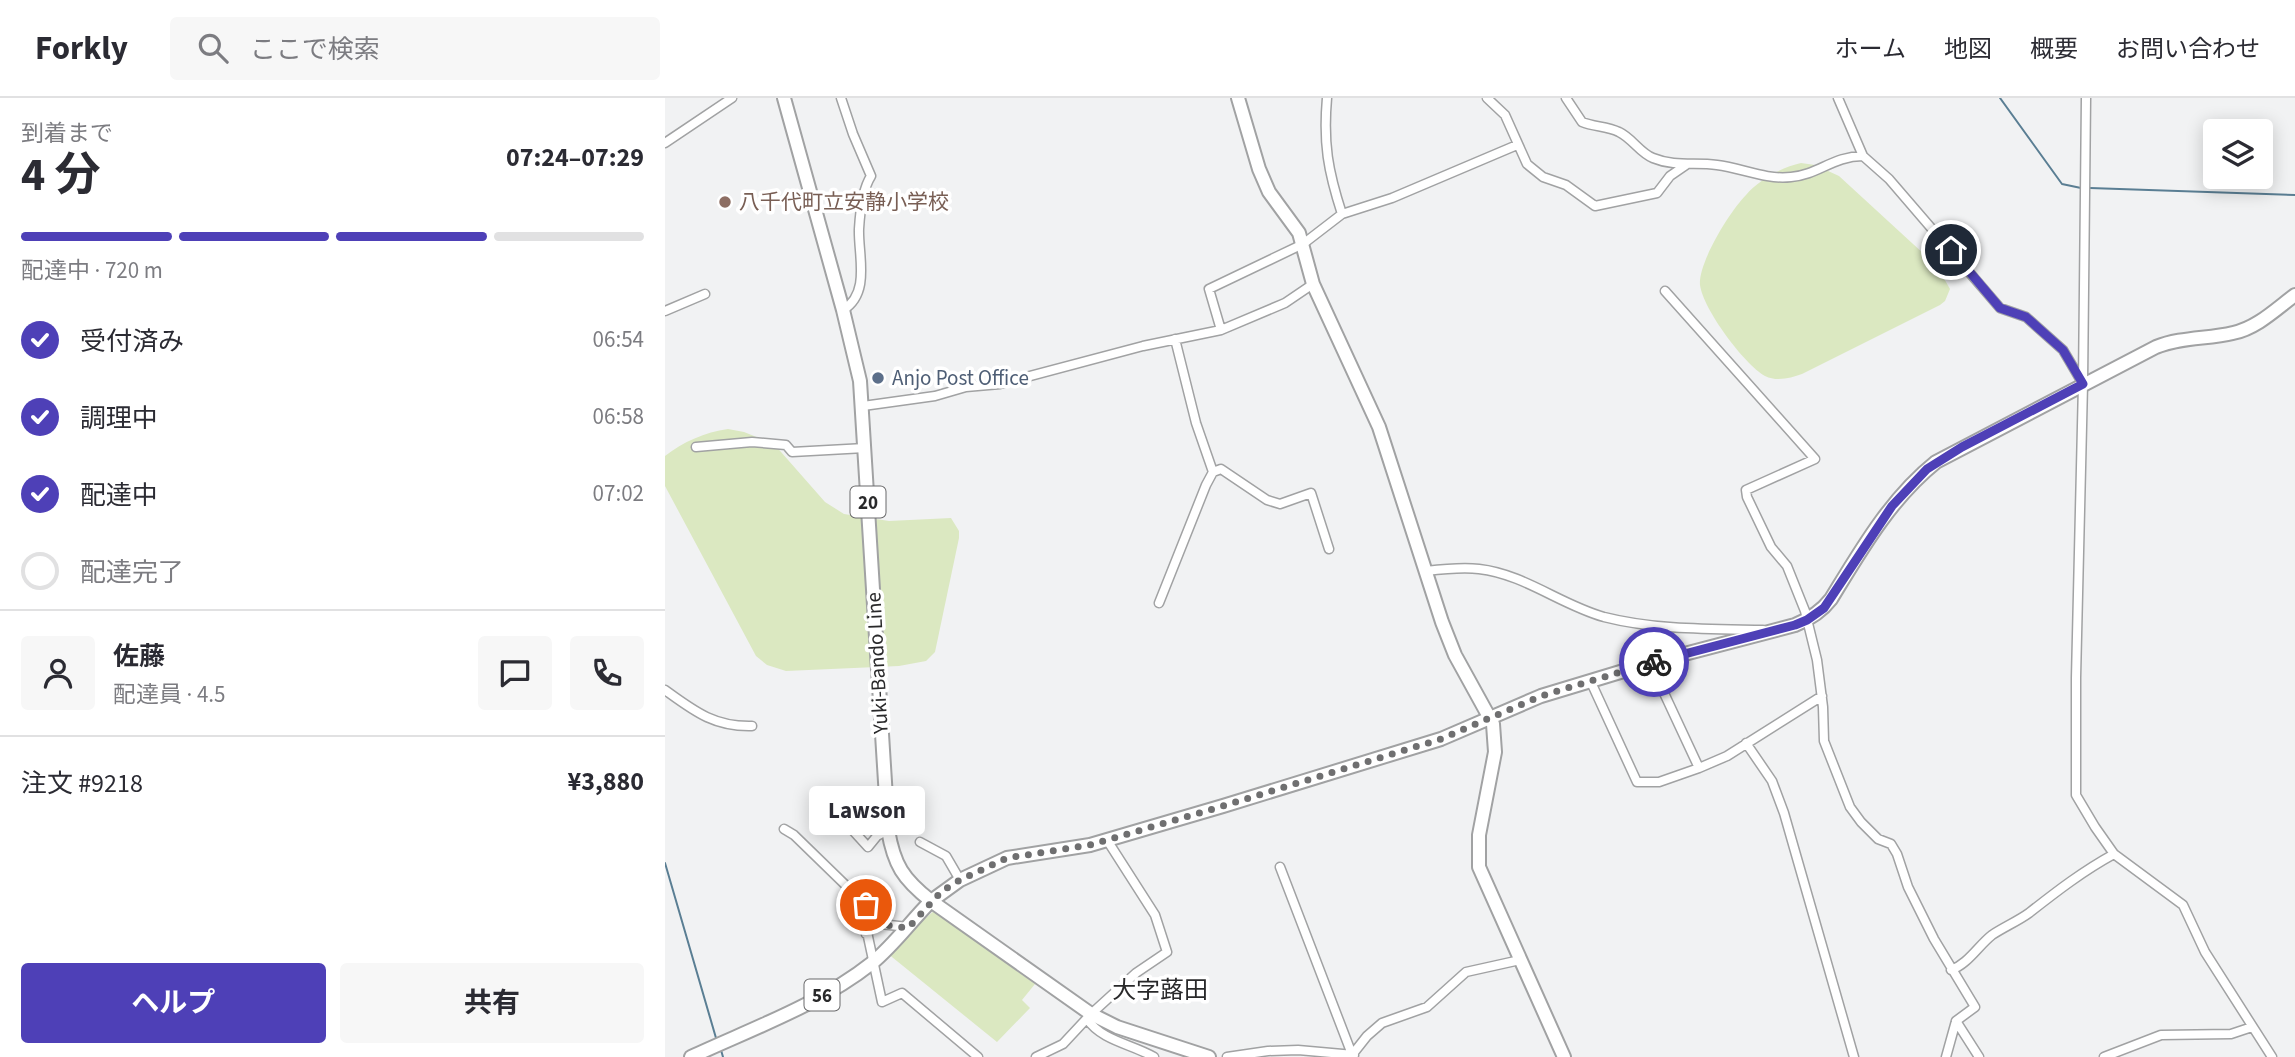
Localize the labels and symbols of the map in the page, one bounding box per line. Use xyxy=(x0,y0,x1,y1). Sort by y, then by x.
place label: 八千代町立安静小学校 xyxy=(739,187,949,217)
marker: 八千代町立安静小学校 xyxy=(717,194,733,210)
pin xyxy=(1921,220,1981,280)
place label: Anjo Post Office xyxy=(892,363,1029,393)
marker: Anjo Post Office xyxy=(870,370,886,386)
road number: 20 xyxy=(851,486,885,518)
street label: Yuki-Bando Line xyxy=(858,591,896,736)
courier xyxy=(1619,627,1689,697)
callout: Lawson xyxy=(808,786,924,835)
pin xyxy=(836,875,896,935)
district label: 大字蕗田 xyxy=(1112,973,1208,1008)
road number: 56 xyxy=(805,980,839,1010)

